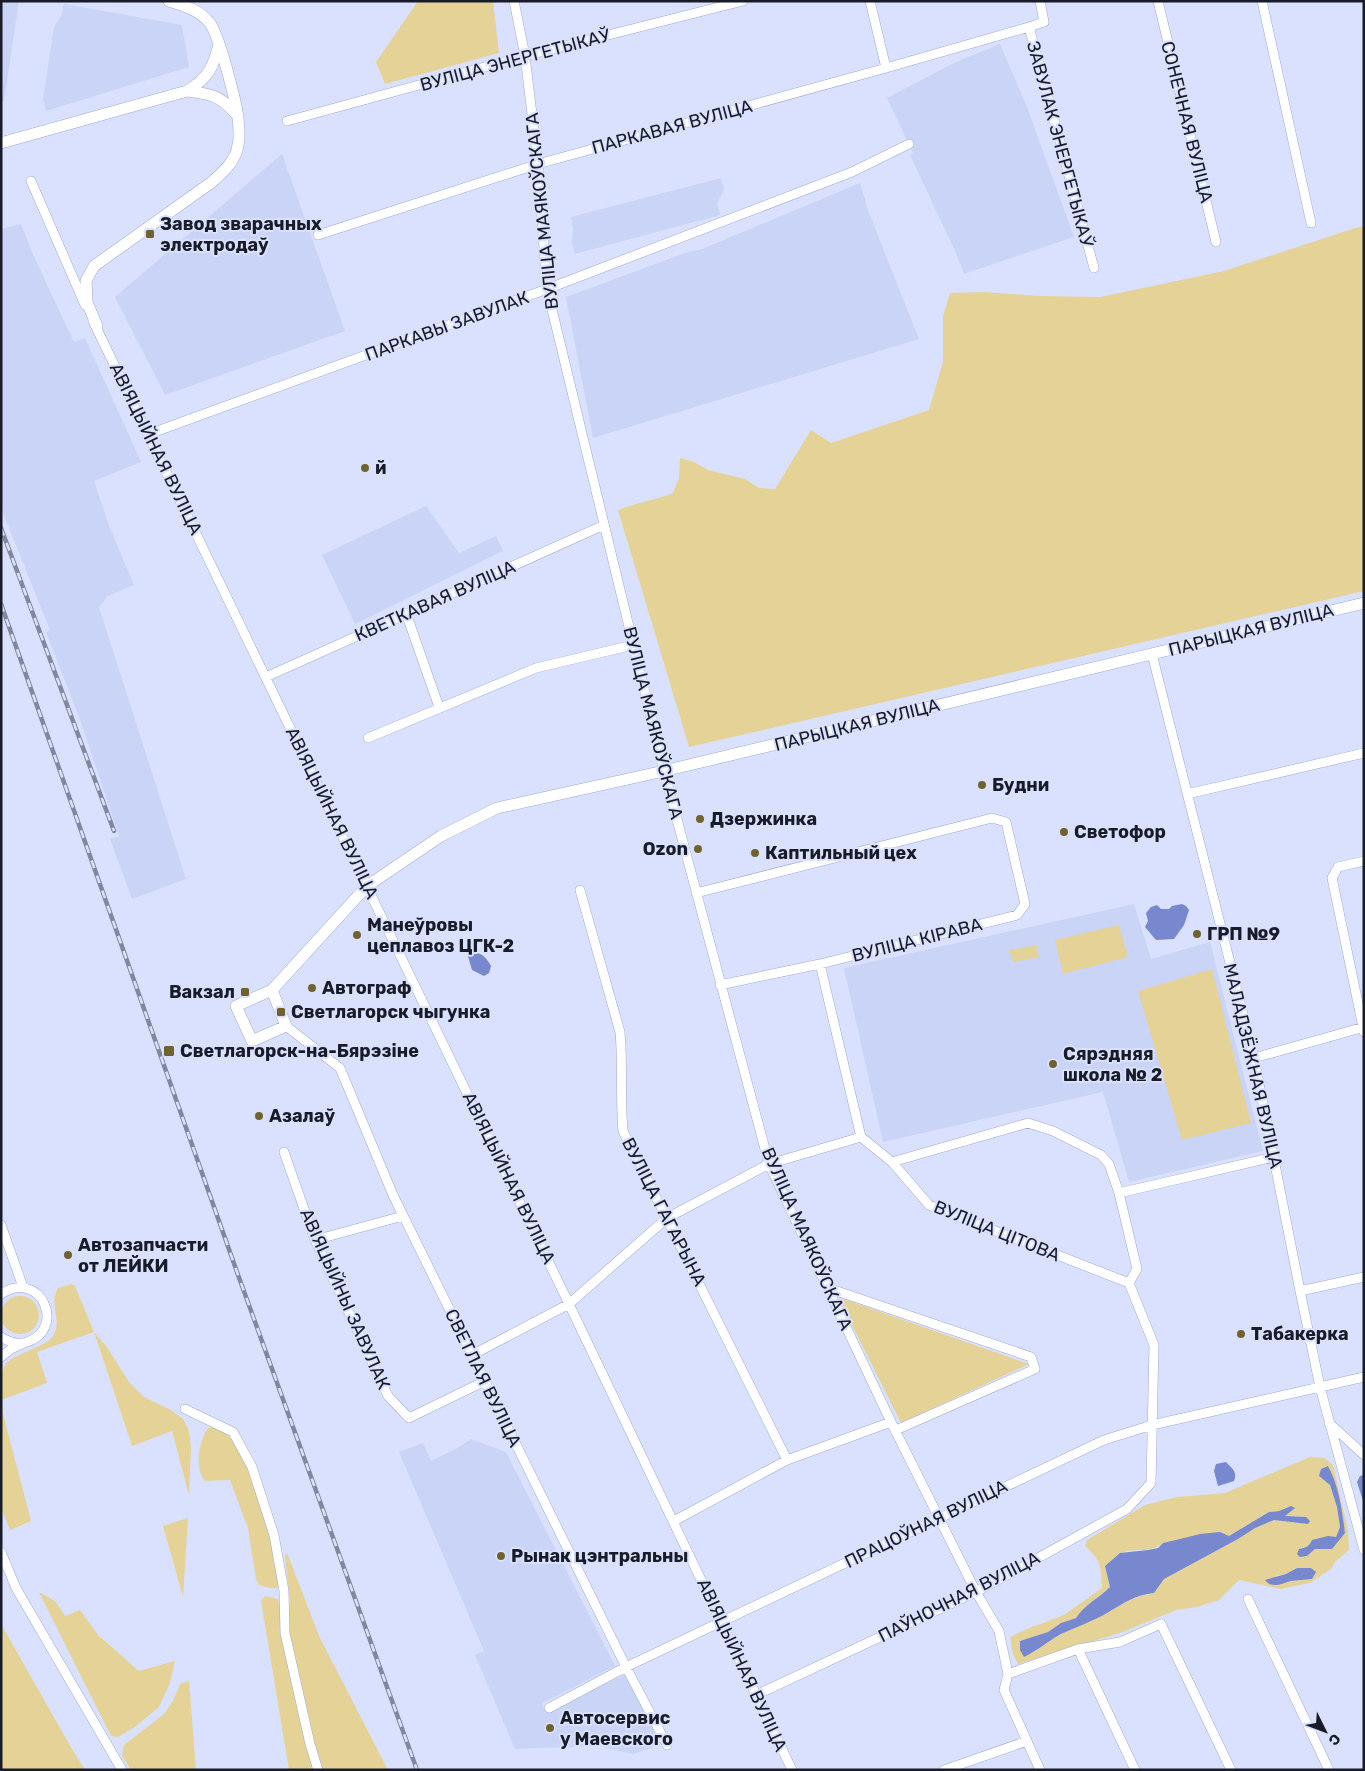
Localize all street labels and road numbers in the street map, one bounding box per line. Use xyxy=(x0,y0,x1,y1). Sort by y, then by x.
street label: ВУЛІЦА ЭНЕРГЕТЫКАЎ xyxy=(418,24,613,96)
street label: ЗАВУЛАК ЭНЕРГЕТЫКАЎ xyxy=(1022,38,1098,250)
street label: СОНЕЧНАЯ ВУЛІЦА xyxy=(1156,39,1218,205)
street label: ПАРКАВАЯ ВУЛІЦА xyxy=(589,95,755,159)
street label: ВУЛІЦА МАЯКОЎСКАГА xyxy=(521,111,563,311)
street label: ПАРКАВЫ ЗАВУЛАК xyxy=(362,286,532,366)
street label: АВІЯЦЫЙНАЯ ВУЛІЦА xyxy=(105,360,207,538)
street label: КВЕТКАВАЯ ВУЛІЦА xyxy=(351,556,519,646)
street label: ПАРЫЦКАЯ ВУЛІЦА xyxy=(1166,599,1336,661)
street label: ВУЛІЦА МАЯКОЎСКАГА xyxy=(618,624,688,822)
street label: ПАРЫЦКАЯ ВУЛІЦА xyxy=(772,694,942,756)
street label: АВІЯЦЫЙНАЯ ВУЛІЦА xyxy=(281,724,383,902)
street label: ВУЛІЦА КІРАВА xyxy=(850,913,984,967)
street label: МАЛАДЗЁЖНАЯ ВУЛІЦА xyxy=(1219,961,1287,1171)
street label: АВІЯЦЫЙНАЯ ВУЛІЦА xyxy=(458,1089,560,1267)
street label: ВУЛІЦА ГАГАРЫНА xyxy=(617,1134,711,1290)
street label: ВУЛІЦА МАЯКОЎСКАГА xyxy=(757,1144,857,1334)
street label: ВУЛІЦА ЦІТОВА xyxy=(931,1196,1063,1266)
street label: АВІЯЦЫЙНЫ ЗАВУЛАК xyxy=(295,1205,395,1393)
street label: СВЕТЛАЯ ВУЛІЦА xyxy=(440,1305,526,1451)
street label: ПРАЦОЎНАЯ ВУЛІЦА xyxy=(841,1475,1011,1573)
street label: ПАЎНОЧНАЯ ВУЛІЦА xyxy=(874,1547,1044,1647)
street label: АВІЯЦЫЙНАЯ ВУЛІЦА xyxy=(692,1575,792,1755)

